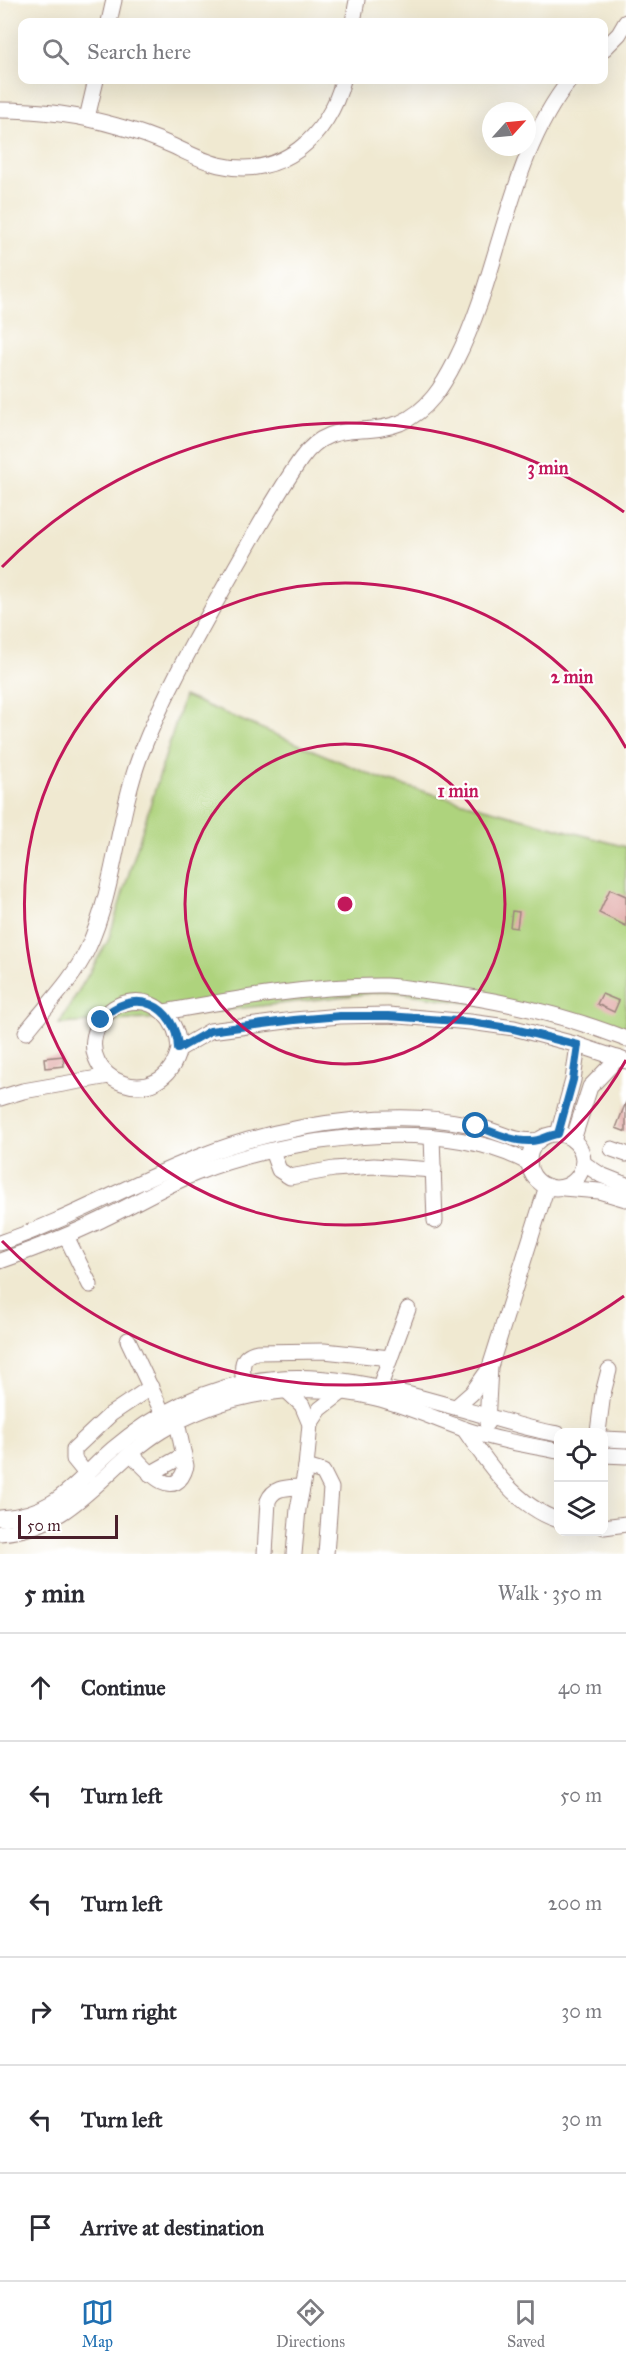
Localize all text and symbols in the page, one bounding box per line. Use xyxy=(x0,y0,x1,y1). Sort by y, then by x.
search box xyxy=(18,18,608,84)
icon: search xyxy=(39,35,72,68)
text: Search here xyxy=(87,38,191,65)
north arrow xyxy=(482,102,536,156)
text: 3 min xyxy=(528,457,569,480)
text: 2 min xyxy=(551,666,594,688)
text: 1 min xyxy=(438,780,479,802)
centre of rings xyxy=(335,894,355,914)
route end xyxy=(87,1006,113,1032)
route start xyxy=(462,1112,488,1138)
map controls xyxy=(554,1428,608,1536)
button: locate xyxy=(554,1428,608,1482)
button: layers xyxy=(554,1482,608,1536)
scale bar xyxy=(18,1512,118,1540)
text: 50 m xyxy=(27,1516,61,1535)
text: 5 min xyxy=(24,1577,85,1609)
text: Walk · 350 m xyxy=(498,1581,602,1605)
icon: ahead xyxy=(24,1671,57,1704)
text: Continue xyxy=(81,1674,166,1701)
text: 40 m xyxy=(558,1675,602,1699)
icon: left xyxy=(24,1779,57,1812)
text: Turn left xyxy=(81,1782,163,1809)
text: 50 m xyxy=(560,1783,602,1807)
icon: left xyxy=(24,1887,57,1920)
text: Turn left xyxy=(81,1890,163,1917)
text: 200 m xyxy=(548,1891,602,1915)
icon: right xyxy=(24,1995,57,2028)
text: Turn right xyxy=(81,1998,177,2025)
text: 30 m xyxy=(561,1999,602,2023)
icon: left xyxy=(24,2103,57,2136)
text: Turn left xyxy=(81,2106,163,2133)
text: 30 m xyxy=(561,2107,602,2131)
icon: arrive xyxy=(24,2211,57,2244)
text: Arrive at destination xyxy=(81,2214,264,2241)
tab: Map xyxy=(81,2296,114,2351)
tab: Directions xyxy=(276,2296,345,2351)
tab: Saved xyxy=(507,2296,545,2351)

